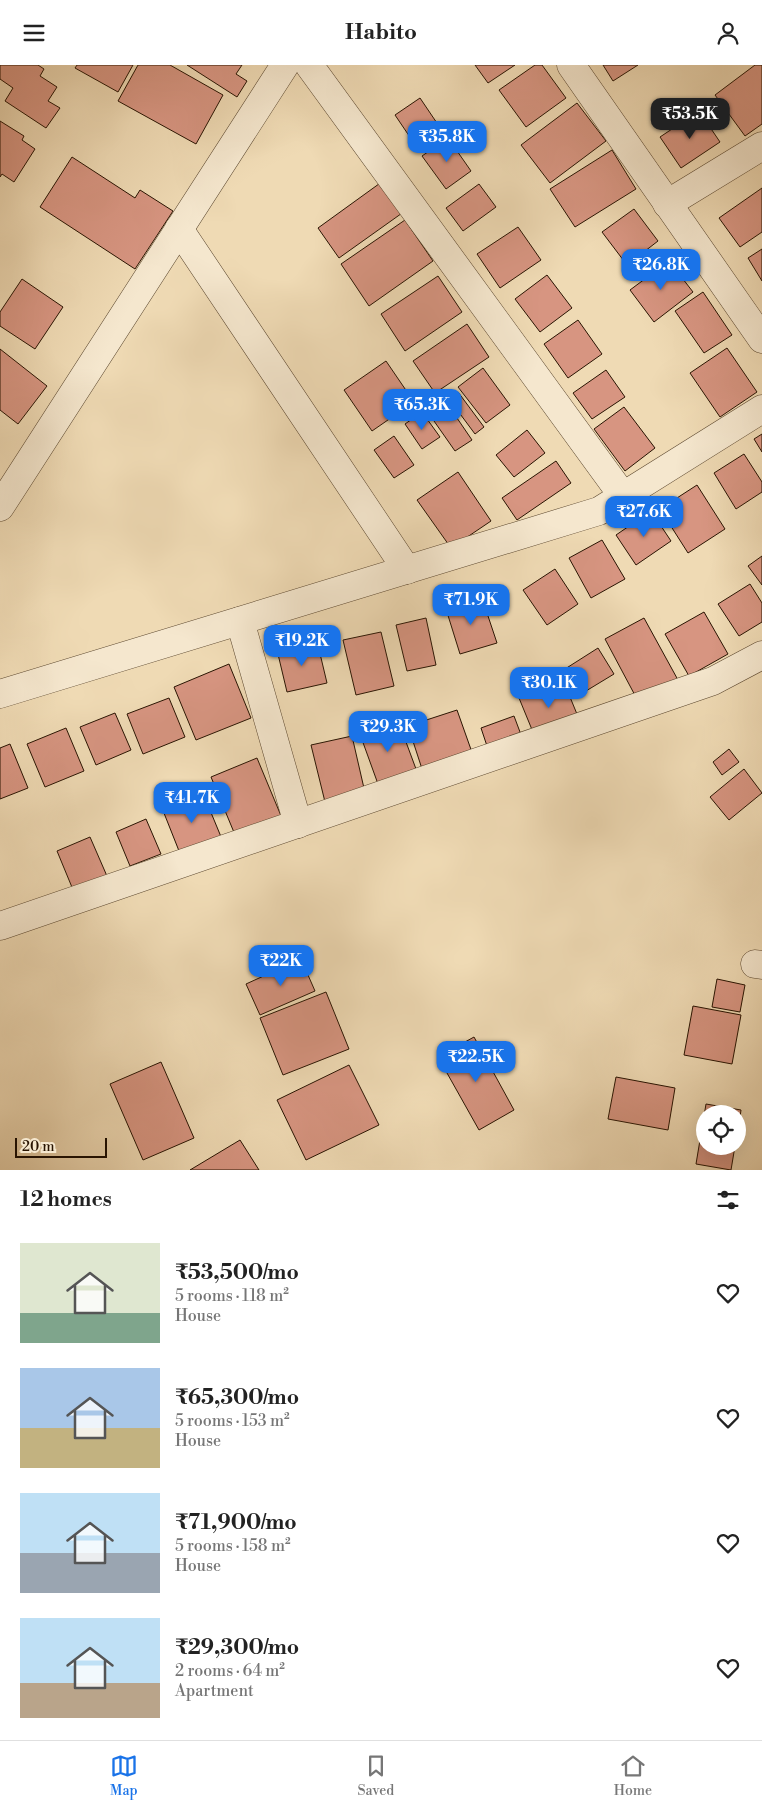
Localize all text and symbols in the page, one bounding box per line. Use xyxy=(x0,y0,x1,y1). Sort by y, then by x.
icon: menu xyxy=(20,19,48,47)
text: Habito xyxy=(345,19,417,46)
icon: person xyxy=(714,19,742,47)
pin: ₹53.5K xyxy=(649,97,731,140)
text: ₹53.5K xyxy=(662,104,718,124)
pin: ₹35.8K xyxy=(406,121,488,163)
text: ₹35.8K xyxy=(419,127,475,147)
pin: ₹26.8K xyxy=(620,249,702,291)
text: ₹26.8K xyxy=(632,255,690,275)
pin: ₹65.3K xyxy=(381,389,463,431)
text: ₹65.3K xyxy=(394,395,450,415)
pin: ₹27.6K xyxy=(603,495,685,538)
text: ₹27.6K xyxy=(616,502,672,522)
pin: ₹71.9K xyxy=(430,583,512,626)
text: ₹71.9K xyxy=(444,590,498,610)
pin: ₹19.2K xyxy=(261,625,343,667)
text: ₹19.2K xyxy=(275,631,329,651)
pin: ₹30.1K xyxy=(508,667,590,709)
text: ₹30.1K xyxy=(521,673,577,693)
pin: ₹29.3K xyxy=(347,711,429,753)
text: ₹29.3K xyxy=(360,717,416,737)
pin: ₹41.7K xyxy=(151,781,233,824)
text: ₹41.7K xyxy=(165,788,219,808)
pin: ₹22K xyxy=(251,945,311,987)
text: ₹22K xyxy=(260,951,302,971)
pin: ₹22.5K xyxy=(435,1041,517,1083)
text: ₹22.5K xyxy=(448,1047,504,1067)
map controls xyxy=(696,1105,746,1155)
button: locate xyxy=(696,1105,746,1155)
scale bar xyxy=(15,1135,108,1158)
text: 20 m xyxy=(22,1138,54,1156)
icon: filters xyxy=(714,1186,742,1214)
text: 12 homes xyxy=(20,1187,112,1213)
text: ₹53,500/mo xyxy=(175,1260,299,1286)
icon: home xyxy=(60,1263,120,1323)
icon: heart xyxy=(714,1279,742,1307)
text: 5 rooms · 118 m² xyxy=(175,1286,289,1306)
text: House xyxy=(175,1306,221,1326)
text: ₹65,300/mo xyxy=(175,1385,299,1411)
icon: home xyxy=(60,1388,120,1448)
icon: heart xyxy=(714,1404,742,1432)
text: 5 rooms · 153 m² xyxy=(175,1411,290,1431)
text: House xyxy=(175,1431,221,1451)
text: ₹71,900/mo xyxy=(175,1510,297,1536)
icon: home xyxy=(60,1513,120,1573)
icon: heart xyxy=(714,1529,742,1557)
text: 5 rooms · 158 m² xyxy=(175,1536,291,1556)
text: House xyxy=(175,1556,221,1576)
text: ₹29,300/mo xyxy=(175,1635,299,1661)
icon: home xyxy=(60,1638,120,1698)
icon: heart xyxy=(714,1654,742,1682)
text: 2 rooms · 64 m² xyxy=(175,1661,285,1681)
text: Apartment xyxy=(175,1681,254,1701)
tab: Map xyxy=(110,1752,138,1800)
tab: Saved xyxy=(357,1752,394,1800)
tab: Home xyxy=(614,1752,652,1800)

